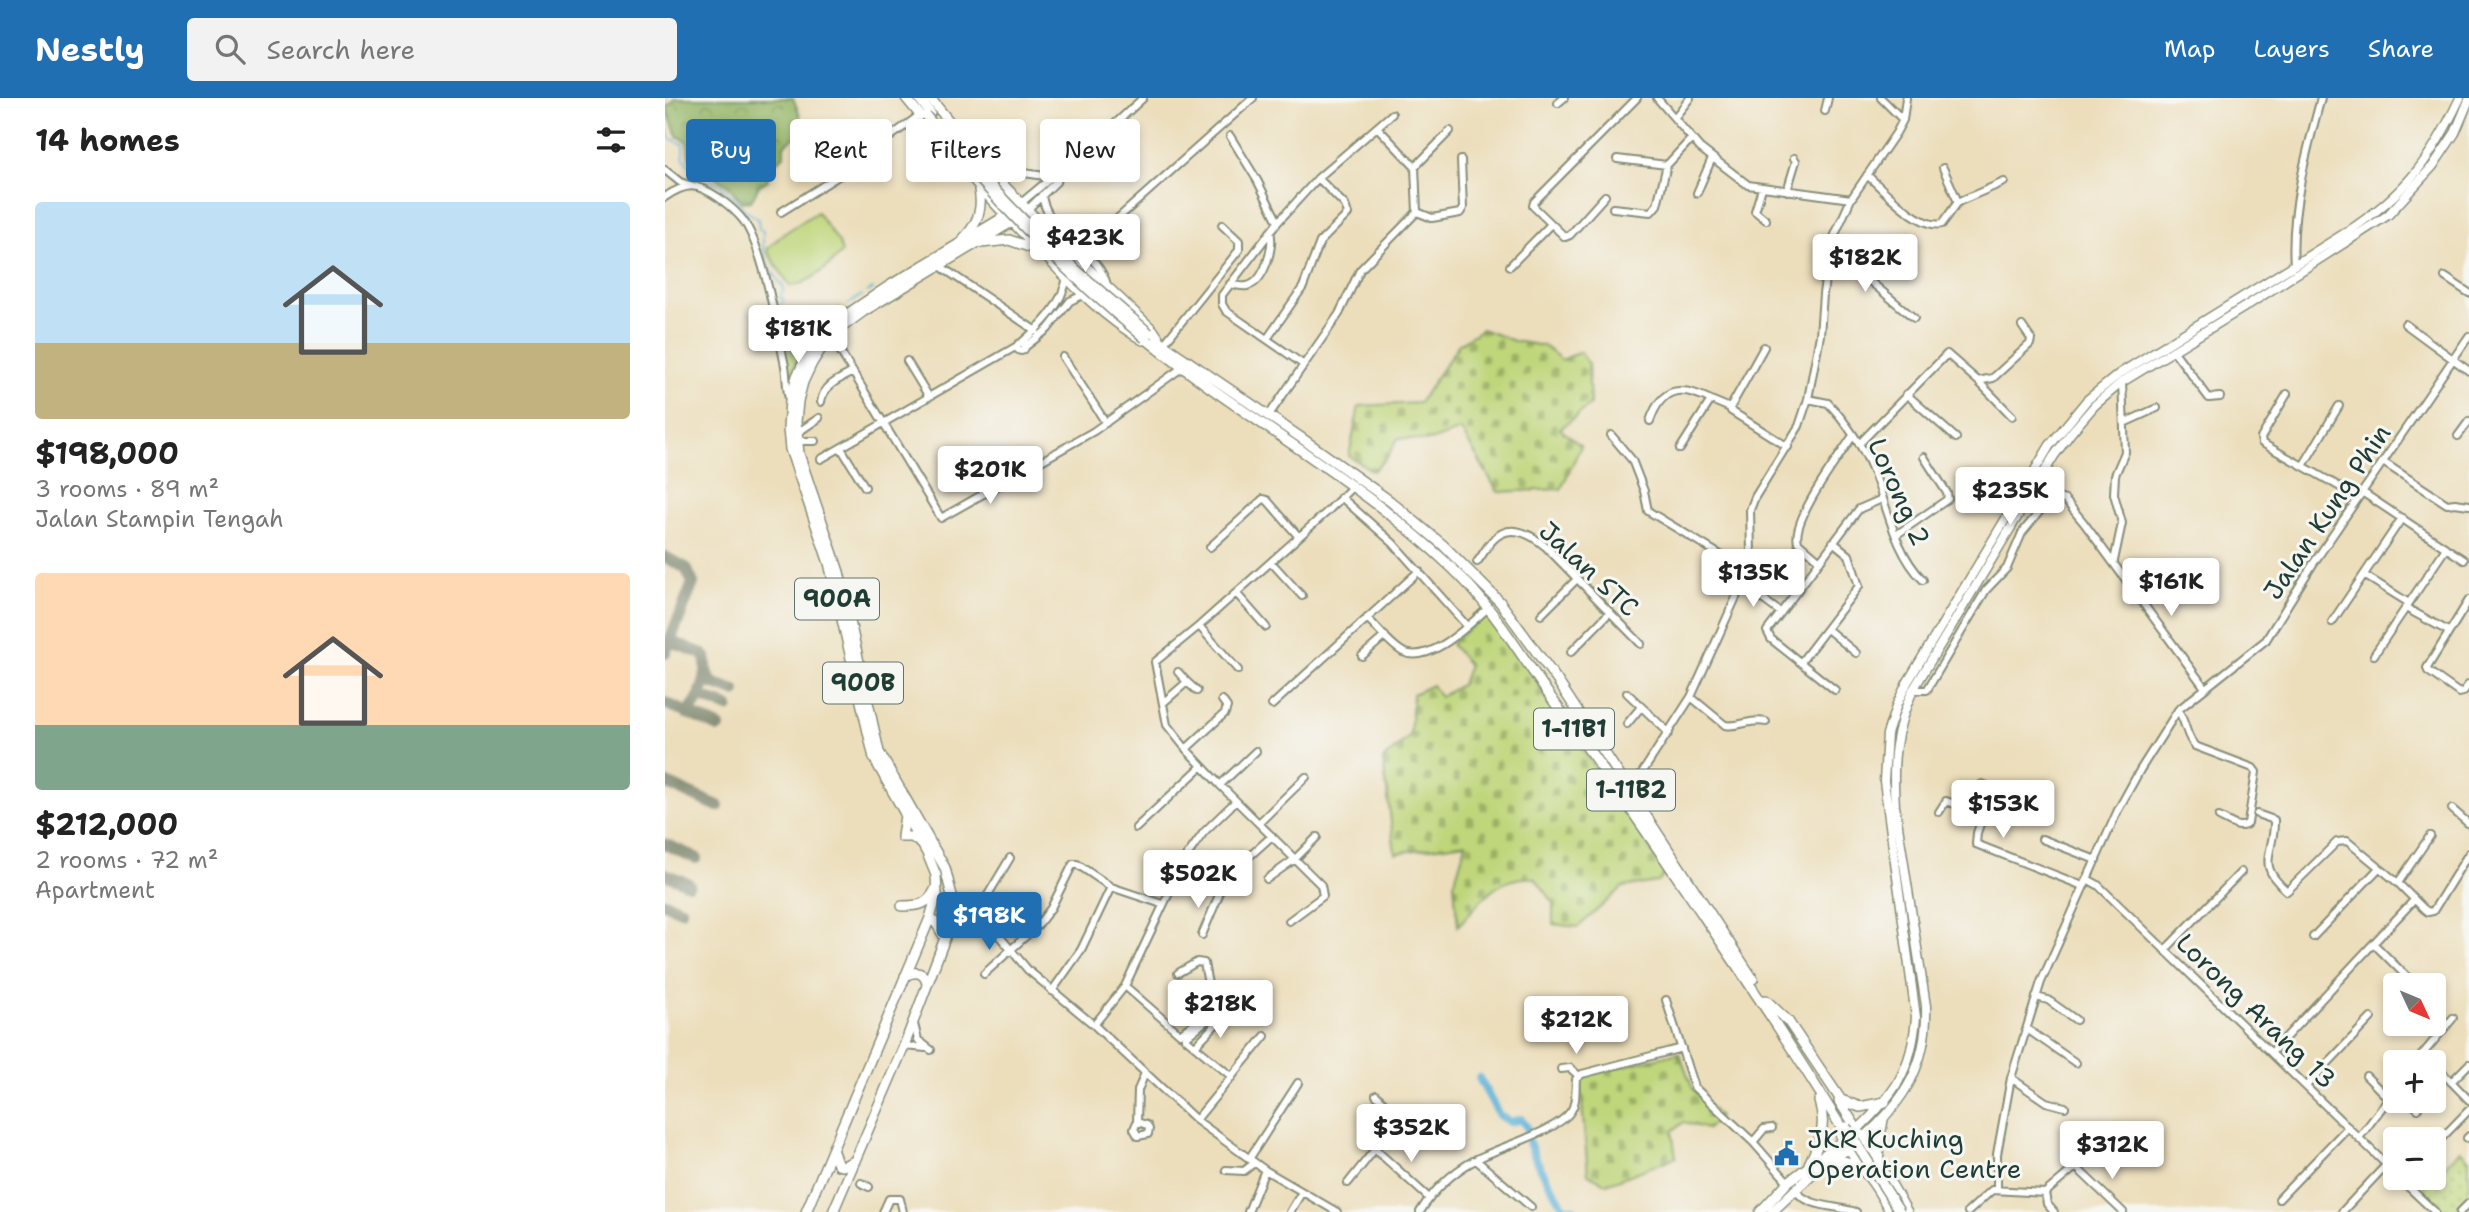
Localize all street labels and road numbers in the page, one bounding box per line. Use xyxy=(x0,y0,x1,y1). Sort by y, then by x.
street label: Jalan Kung Phin xyxy=(2255,417,2398,606)
street label: Lorong 2 xyxy=(1860,432,1939,551)
street label: Jalan STC xyxy=(1532,513,1647,624)
road number: 900A xyxy=(795,578,879,620)
road number: 900B xyxy=(823,662,903,704)
road number: 1-11B1 xyxy=(1534,708,1614,750)
road number: 1-11B2 xyxy=(1587,770,1675,810)
street label: Lorong Arang 13 xyxy=(2169,925,2344,1096)

